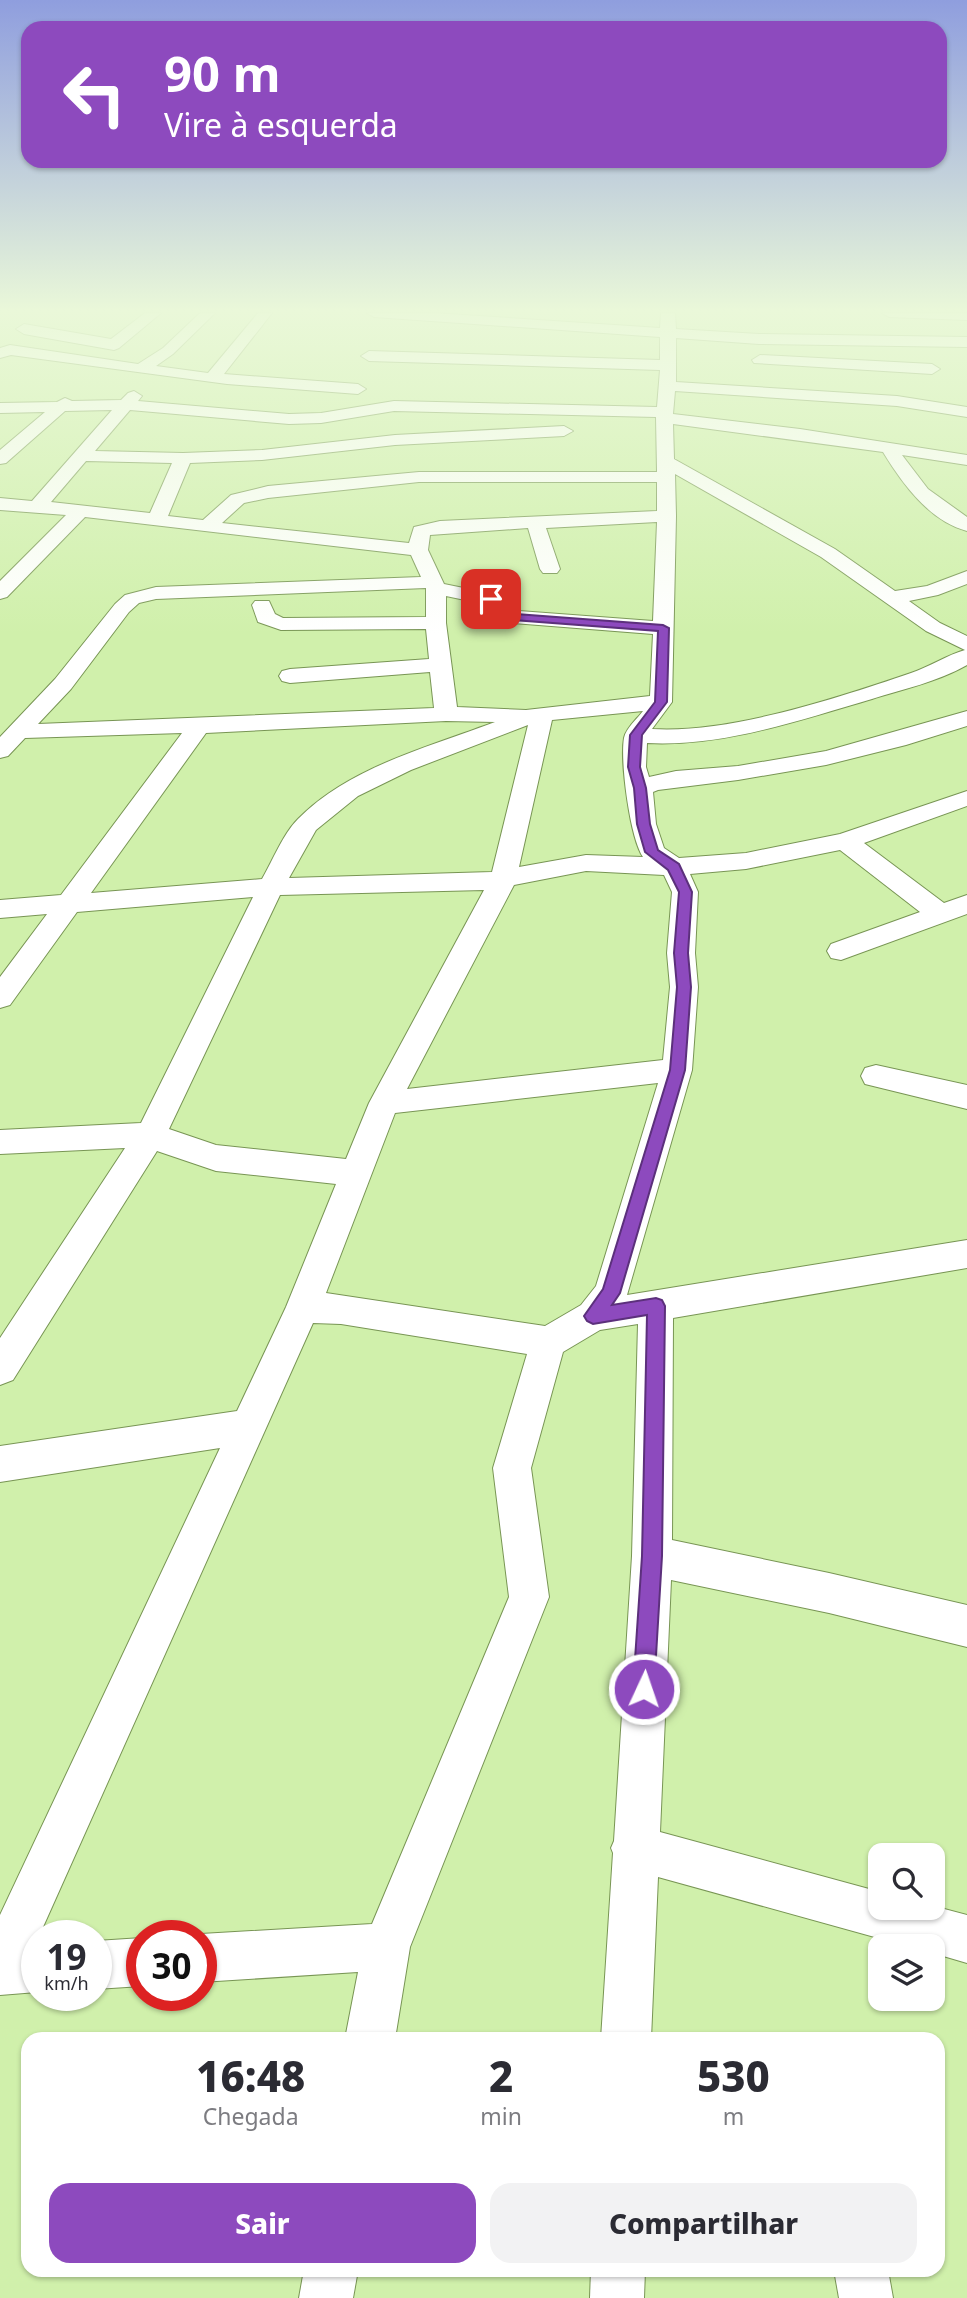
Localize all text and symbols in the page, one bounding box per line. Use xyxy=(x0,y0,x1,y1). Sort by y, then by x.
text: 90 m xyxy=(164,40,281,106)
icon: left xyxy=(49,49,140,140)
text: Vire à esquerda xyxy=(164,103,398,146)
pin xyxy=(461,569,521,629)
icon: arrive xyxy=(472,580,510,618)
position arrow xyxy=(607,1652,681,1726)
map controls xyxy=(868,1843,945,2011)
button: search xyxy=(868,1843,945,1920)
speed limit sign: 30 xyxy=(126,1920,217,2011)
text: 19 xyxy=(46,1933,87,1980)
button: layers xyxy=(868,1934,945,2011)
text: km/h xyxy=(44,1971,89,1995)
text: 16:48 xyxy=(196,2047,305,2104)
text: 2 xyxy=(489,2047,513,2104)
text: 530 xyxy=(697,2047,770,2104)
text: Chegada xyxy=(203,2100,299,2132)
text: min xyxy=(480,2100,522,2132)
text: m xyxy=(723,2100,744,2132)
button: Sair xyxy=(49,2183,476,2263)
button: Compartilhar xyxy=(490,2183,917,2263)

